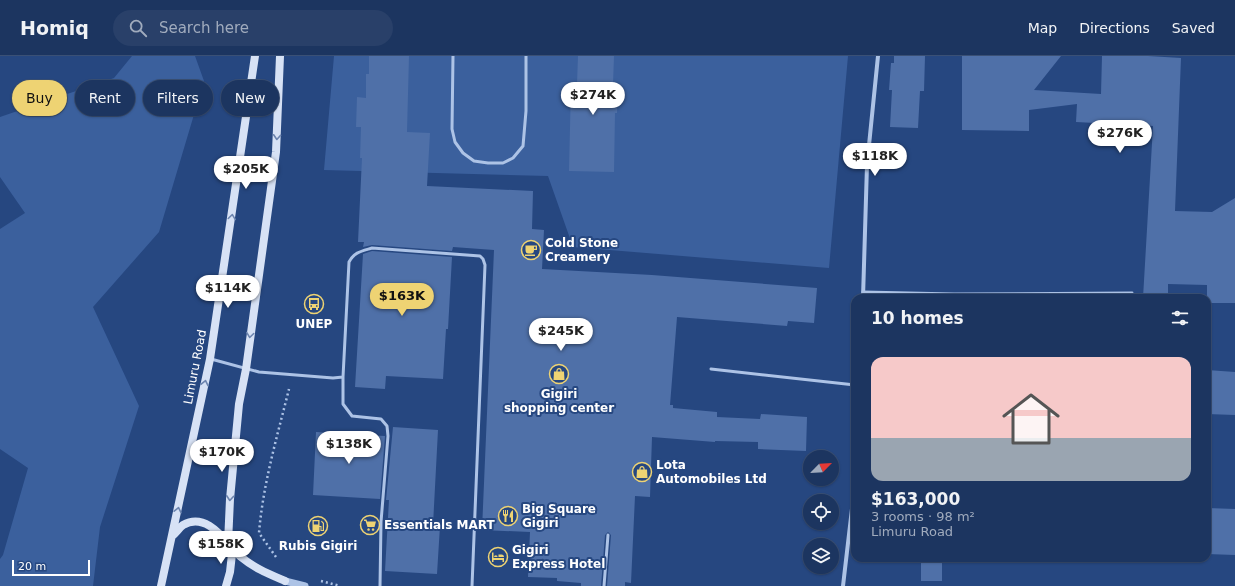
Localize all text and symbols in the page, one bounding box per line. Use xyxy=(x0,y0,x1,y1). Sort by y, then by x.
search box xyxy=(113,10,393,46)
text: Homiq xyxy=(20,17,89,39)
icon: search xyxy=(127,17,149,39)
text: Search here xyxy=(159,19,249,37)
text: Map xyxy=(1028,20,1057,36)
text: Directions xyxy=(1079,20,1150,36)
text: Saved xyxy=(1172,20,1215,36)
chip: Buy xyxy=(12,80,67,116)
chip: Rent xyxy=(75,80,135,116)
chip: Filters xyxy=(143,80,213,116)
chip: New xyxy=(221,80,279,116)
pin: $274K xyxy=(565,82,621,116)
text: $274K xyxy=(570,87,616,102)
pin: $276K xyxy=(1092,120,1148,154)
text: $276K xyxy=(1097,125,1143,140)
one-way arrow xyxy=(272,134,281,140)
pin: $118K xyxy=(847,143,903,177)
text: $118K xyxy=(852,148,898,163)
pin: $205K xyxy=(218,156,274,190)
text: $205K xyxy=(223,161,269,176)
one-way arrow xyxy=(227,214,236,220)
place label: Cold Stone Creamery xyxy=(545,236,618,264)
cafe icon: Cold Stone Creamery xyxy=(520,239,542,261)
pin: $114K xyxy=(200,275,256,309)
text: $114K xyxy=(205,280,251,295)
pin: $163K xyxy=(374,283,430,317)
text: $163K xyxy=(379,288,425,303)
bus stop icon: UNEP xyxy=(303,293,325,315)
icon: filters xyxy=(1169,307,1191,329)
text: 10 homes xyxy=(871,308,964,328)
place label: UNEP xyxy=(296,317,333,331)
pin: $245K xyxy=(533,318,589,352)
text: $245K xyxy=(538,323,584,338)
street label: Limuru Road xyxy=(181,328,209,406)
one-way arrow xyxy=(246,332,255,338)
shop icon: Gigiri shopping center xyxy=(548,363,570,385)
one-way arrow xyxy=(200,380,208,386)
icon: home xyxy=(995,383,1067,455)
place label: Gigiri shopping center xyxy=(504,387,614,415)
pin: $138K xyxy=(321,431,377,465)
text: $138K xyxy=(326,436,372,451)
pin: $170K xyxy=(194,439,250,473)
text: $170K xyxy=(199,444,245,459)
north arrow xyxy=(803,450,839,486)
map controls xyxy=(803,450,839,574)
place label: Lota Automobiles Ltd xyxy=(656,458,767,486)
shop icon: Lota Automobiles Ltd xyxy=(631,461,653,483)
text: $163,000 xyxy=(871,489,960,509)
button: locate xyxy=(803,494,839,530)
one-way arrow xyxy=(226,495,235,501)
place label: Big Square Gigiri xyxy=(522,502,596,530)
restaurant icon: Big Square Gigiri xyxy=(497,505,519,527)
one-way arrow xyxy=(173,507,181,513)
text: 3 rooms · 98 m² xyxy=(871,509,975,524)
supermarket icon: Essentials MART xyxy=(359,514,381,536)
fuel station icon: Rubis Gigiri xyxy=(307,515,329,537)
place label: Essentials MART xyxy=(384,518,495,532)
text: Limuru Road xyxy=(871,524,953,539)
pin: $158K xyxy=(193,531,249,565)
text: $158K xyxy=(198,536,244,551)
button: layers xyxy=(803,538,839,574)
place label: Rubis Gigiri xyxy=(279,539,357,553)
place label: Gigiri Express Hotel xyxy=(512,543,605,571)
hotel icon: Gigiri Express Hotel xyxy=(487,546,509,568)
scale bar xyxy=(12,558,90,577)
text: 20 m xyxy=(18,560,46,573)

